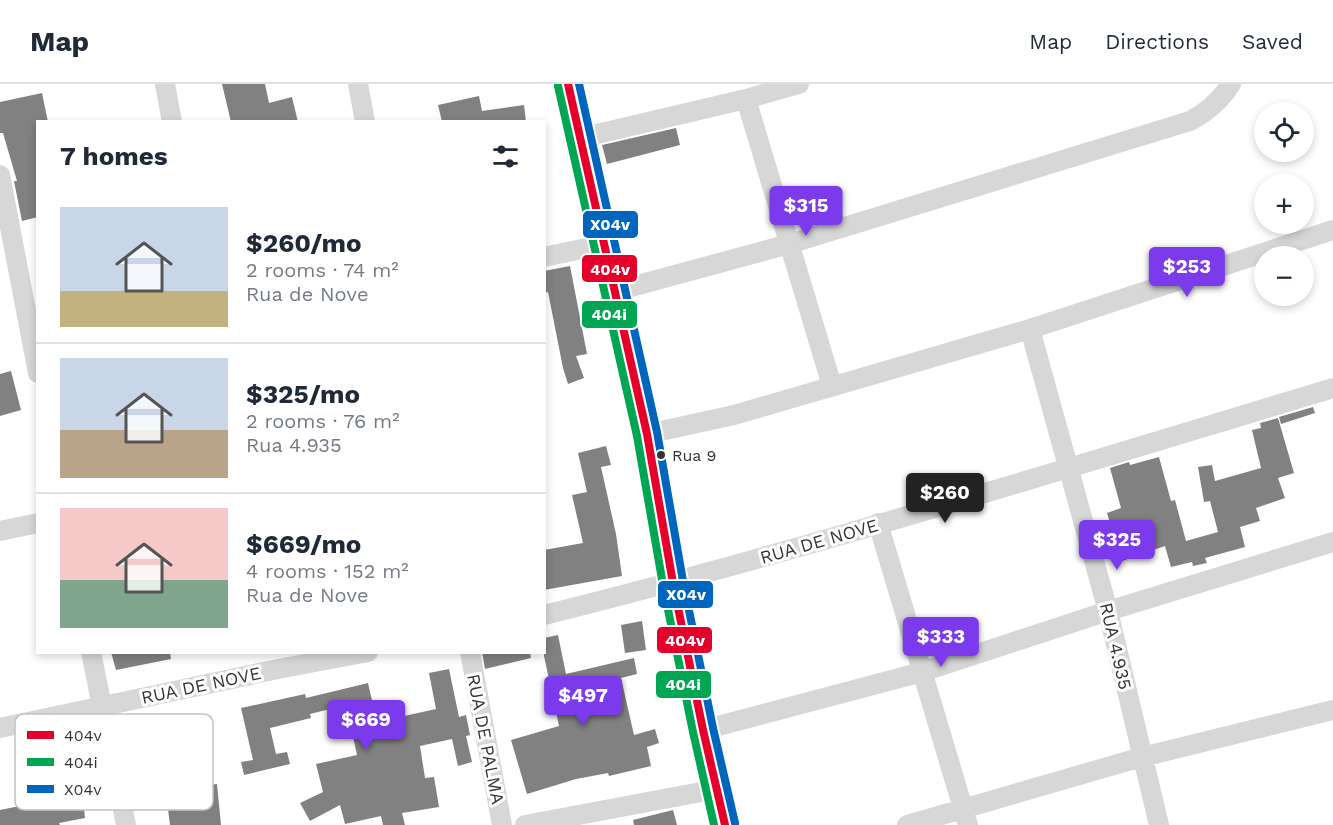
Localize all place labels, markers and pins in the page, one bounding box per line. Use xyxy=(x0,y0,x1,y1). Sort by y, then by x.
pin: $315 xyxy=(770,186,842,237)
pin: $253 xyxy=(1151,247,1223,298)
place label: Rua 9 xyxy=(672,446,716,465)
marker: Rua 9 xyxy=(655,449,667,461)
pin: $260 xyxy=(909,473,981,524)
pin: $325 xyxy=(1081,520,1153,571)
pin: $333 xyxy=(905,617,977,668)
pin: $497 xyxy=(547,676,619,727)
pin: $669 xyxy=(330,700,402,751)

